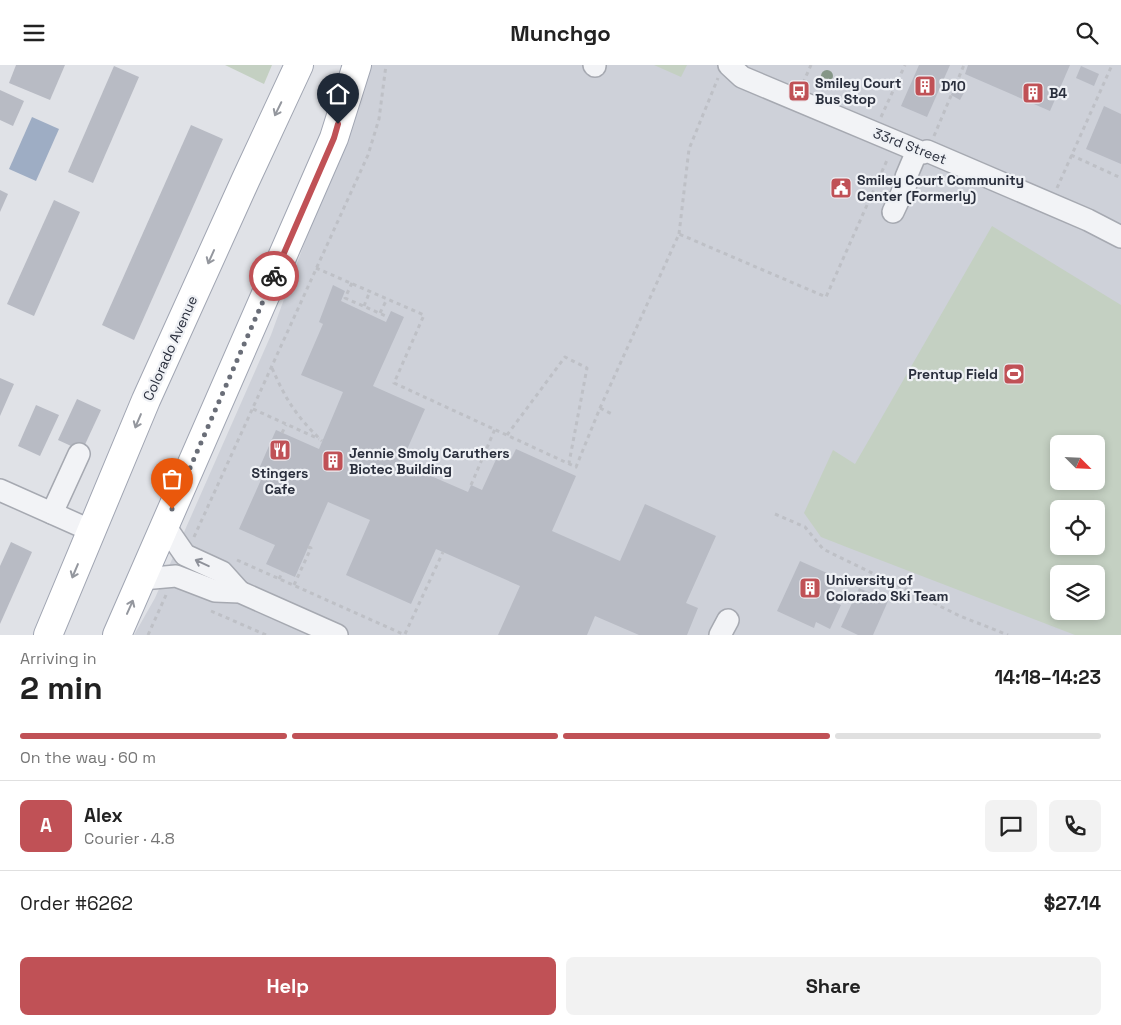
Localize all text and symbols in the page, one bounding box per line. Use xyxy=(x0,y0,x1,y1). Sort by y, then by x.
icon: menu xyxy=(20,19,48,47)
text: Munchgo xyxy=(510,19,611,47)
icon: search xyxy=(1073,19,1101,47)
pin xyxy=(317,73,359,124)
place label: Smiley Court Bus Stop xyxy=(815,74,901,108)
building icon: D10 xyxy=(913,74,937,98)
place label: D10 xyxy=(941,77,966,95)
bus stop icon: Smiley Court Bus Stop xyxy=(787,79,811,103)
icon: home xyxy=(324,80,352,108)
building icon: B4 xyxy=(1021,81,1045,105)
place label: B4 xyxy=(1049,84,1067,102)
one-way arrow xyxy=(273,101,282,116)
street label: 33rd Street xyxy=(871,124,949,168)
place label: Smiley Court Community Center (Formerly) xyxy=(857,171,1024,205)
public building icon: Smiley Court Community Center (Formerly) xyxy=(829,176,853,200)
one-way arrow xyxy=(205,249,215,264)
courier xyxy=(249,251,299,301)
icon: bike xyxy=(260,262,288,290)
street label: Colorado Avenue xyxy=(139,293,201,403)
sports icon: Prentup Field xyxy=(1002,362,1026,386)
place label: Prentup Field xyxy=(908,365,998,383)
one-way arrow xyxy=(132,413,142,428)
north arrow xyxy=(1050,435,1105,490)
map controls xyxy=(1050,435,1105,620)
restaurant icon: Stingers Cafe xyxy=(268,438,292,462)
place label: Jennie Smoly Caruthers Biotec Building xyxy=(349,444,510,478)
building icon: Jennie Smoly Caruthers Biotec Building xyxy=(321,449,345,473)
pin xyxy=(151,458,193,509)
place label: Stingers Cafe xyxy=(252,464,308,498)
icon: bag xyxy=(158,465,186,493)
button: locate xyxy=(1050,500,1105,555)
one-way arrow xyxy=(195,557,210,567)
one-way arrow xyxy=(70,563,79,578)
button: layers xyxy=(1050,565,1105,620)
place label: University of Colorado Ski Team xyxy=(826,571,949,605)
building icon: University of Colorado Ski Team xyxy=(798,576,822,600)
one-way arrow xyxy=(125,600,135,615)
text: Arriving in xyxy=(20,648,97,669)
text: 14:18–14:23 xyxy=(994,665,1101,690)
text: 2 min xyxy=(20,668,103,708)
text: On the way · 60 m xyxy=(20,747,156,768)
button: chat xyxy=(985,800,1037,852)
button: phone xyxy=(1049,800,1101,852)
text: Alex xyxy=(84,803,123,828)
text: A xyxy=(40,813,52,838)
text: Courier · 4.8 xyxy=(84,828,175,849)
text: Order #6262 xyxy=(20,891,133,916)
text: $27.14 xyxy=(1044,891,1101,916)
button: Help xyxy=(20,957,556,1015)
button: Share xyxy=(566,957,1101,1015)

